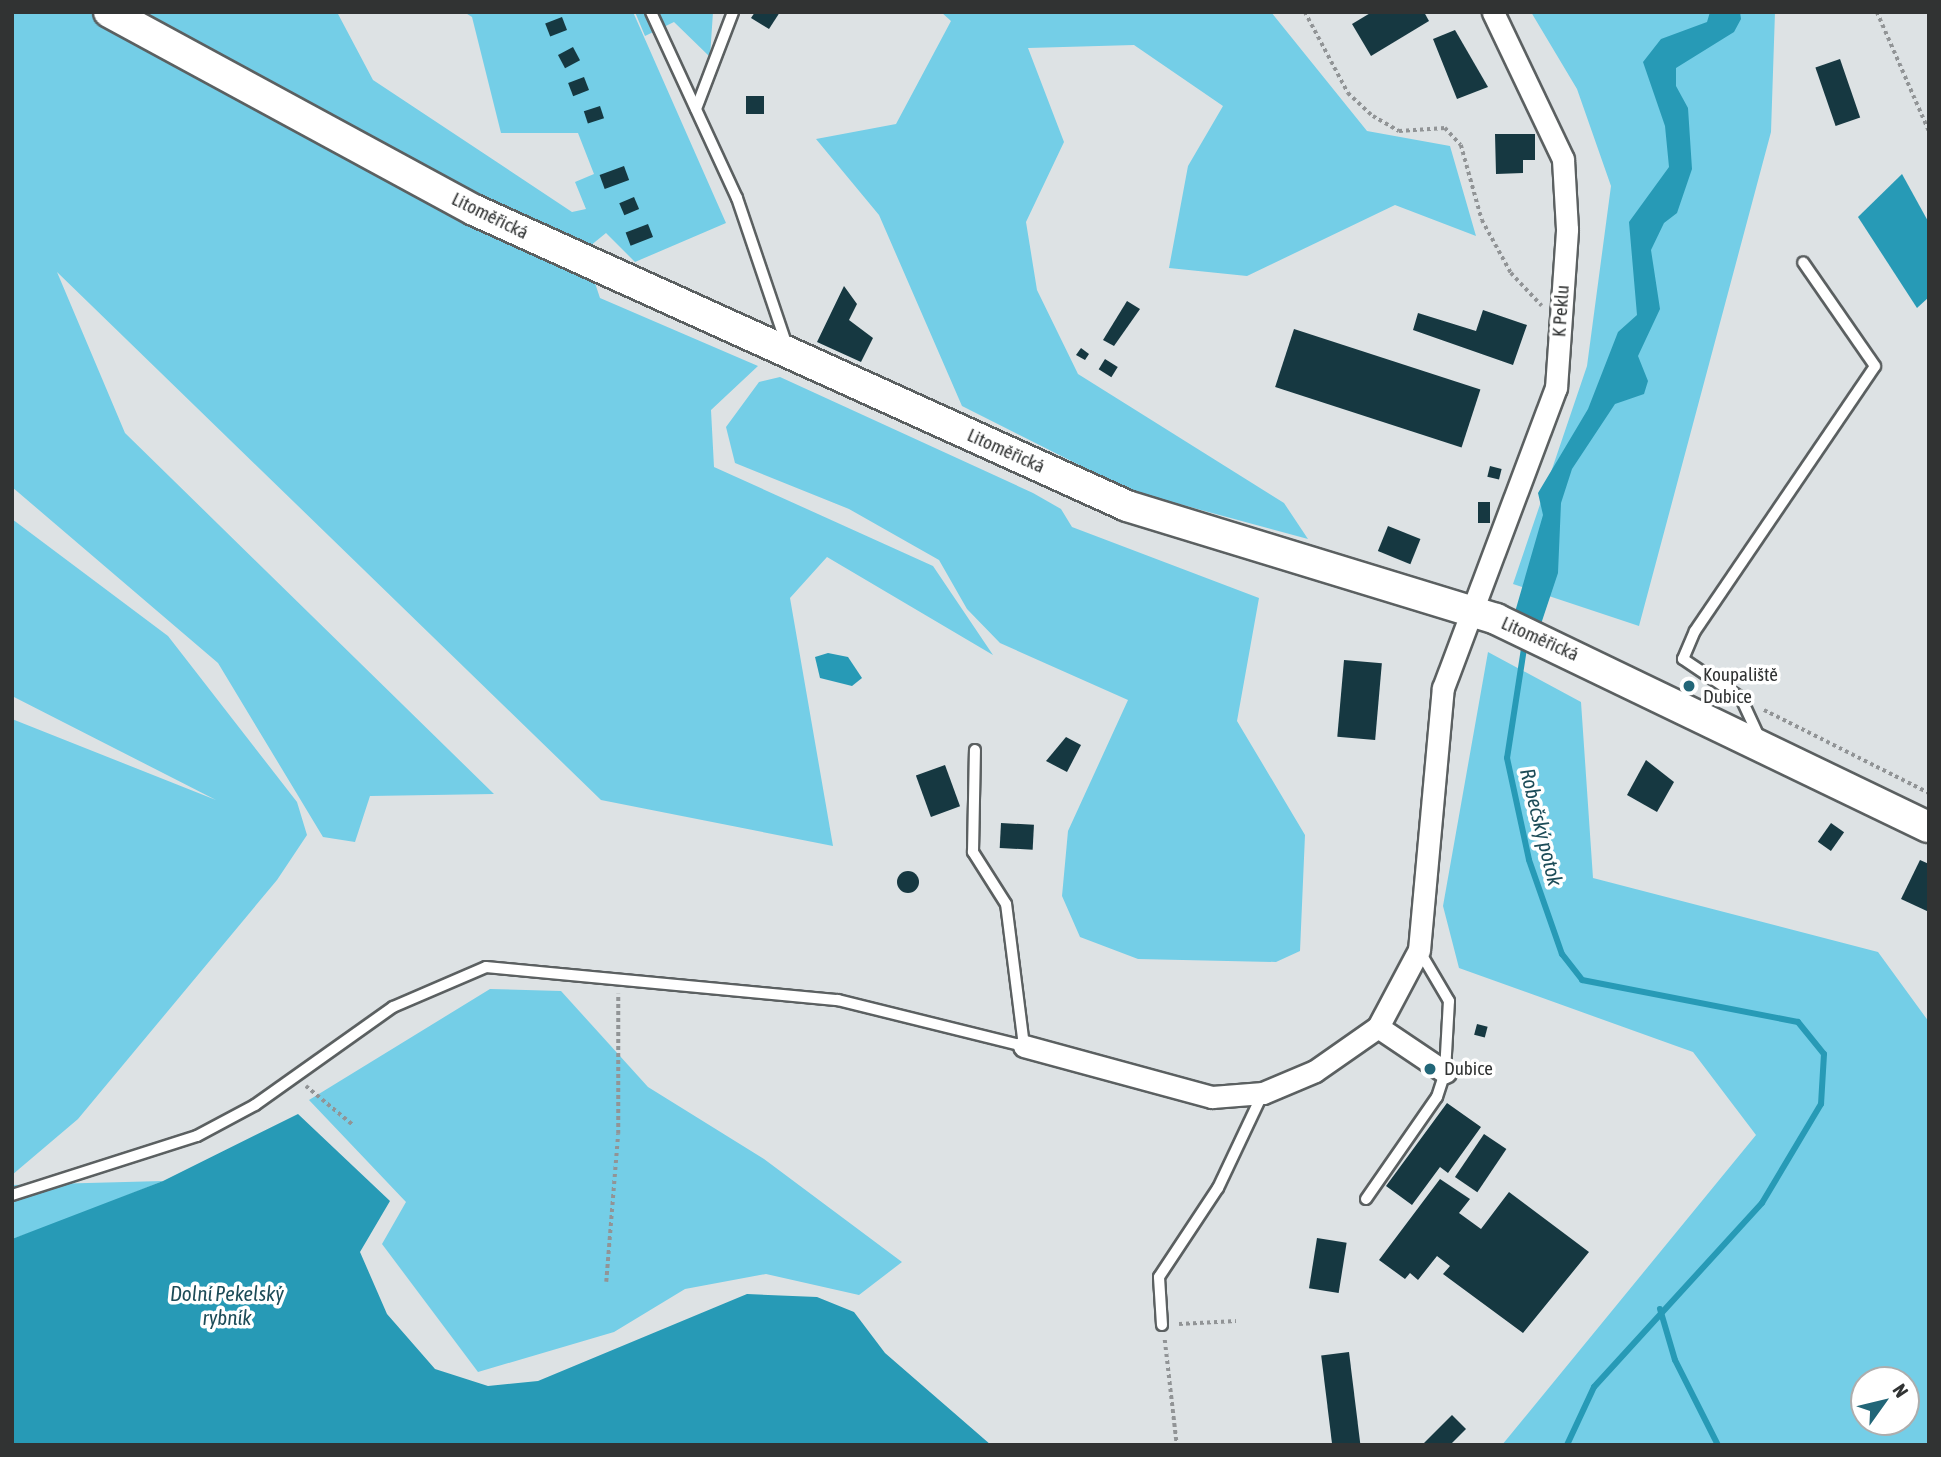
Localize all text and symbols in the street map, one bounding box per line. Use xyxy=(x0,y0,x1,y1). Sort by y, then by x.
street label: Litoměřická xyxy=(448,188,532,244)
street label: K Peklu xyxy=(1548,284,1574,338)
street label: Litoměřická xyxy=(964,424,1048,478)
street label: Litoměřická xyxy=(1498,612,1582,666)
place label: Koupaliště Dubice xyxy=(1703,664,1778,708)
marker: Koupaliště Dubice xyxy=(1681,678,1697,694)
water label: Robečský potok xyxy=(1515,766,1569,888)
place label: Dubice xyxy=(1444,1058,1493,1080)
marker: Dubice xyxy=(1422,1061,1438,1077)
water label: Dolní Pekelský rybník xyxy=(170,1280,284,1330)
north arrow xyxy=(1850,1366,1920,1436)
text: N xyxy=(1888,1380,1913,1401)

